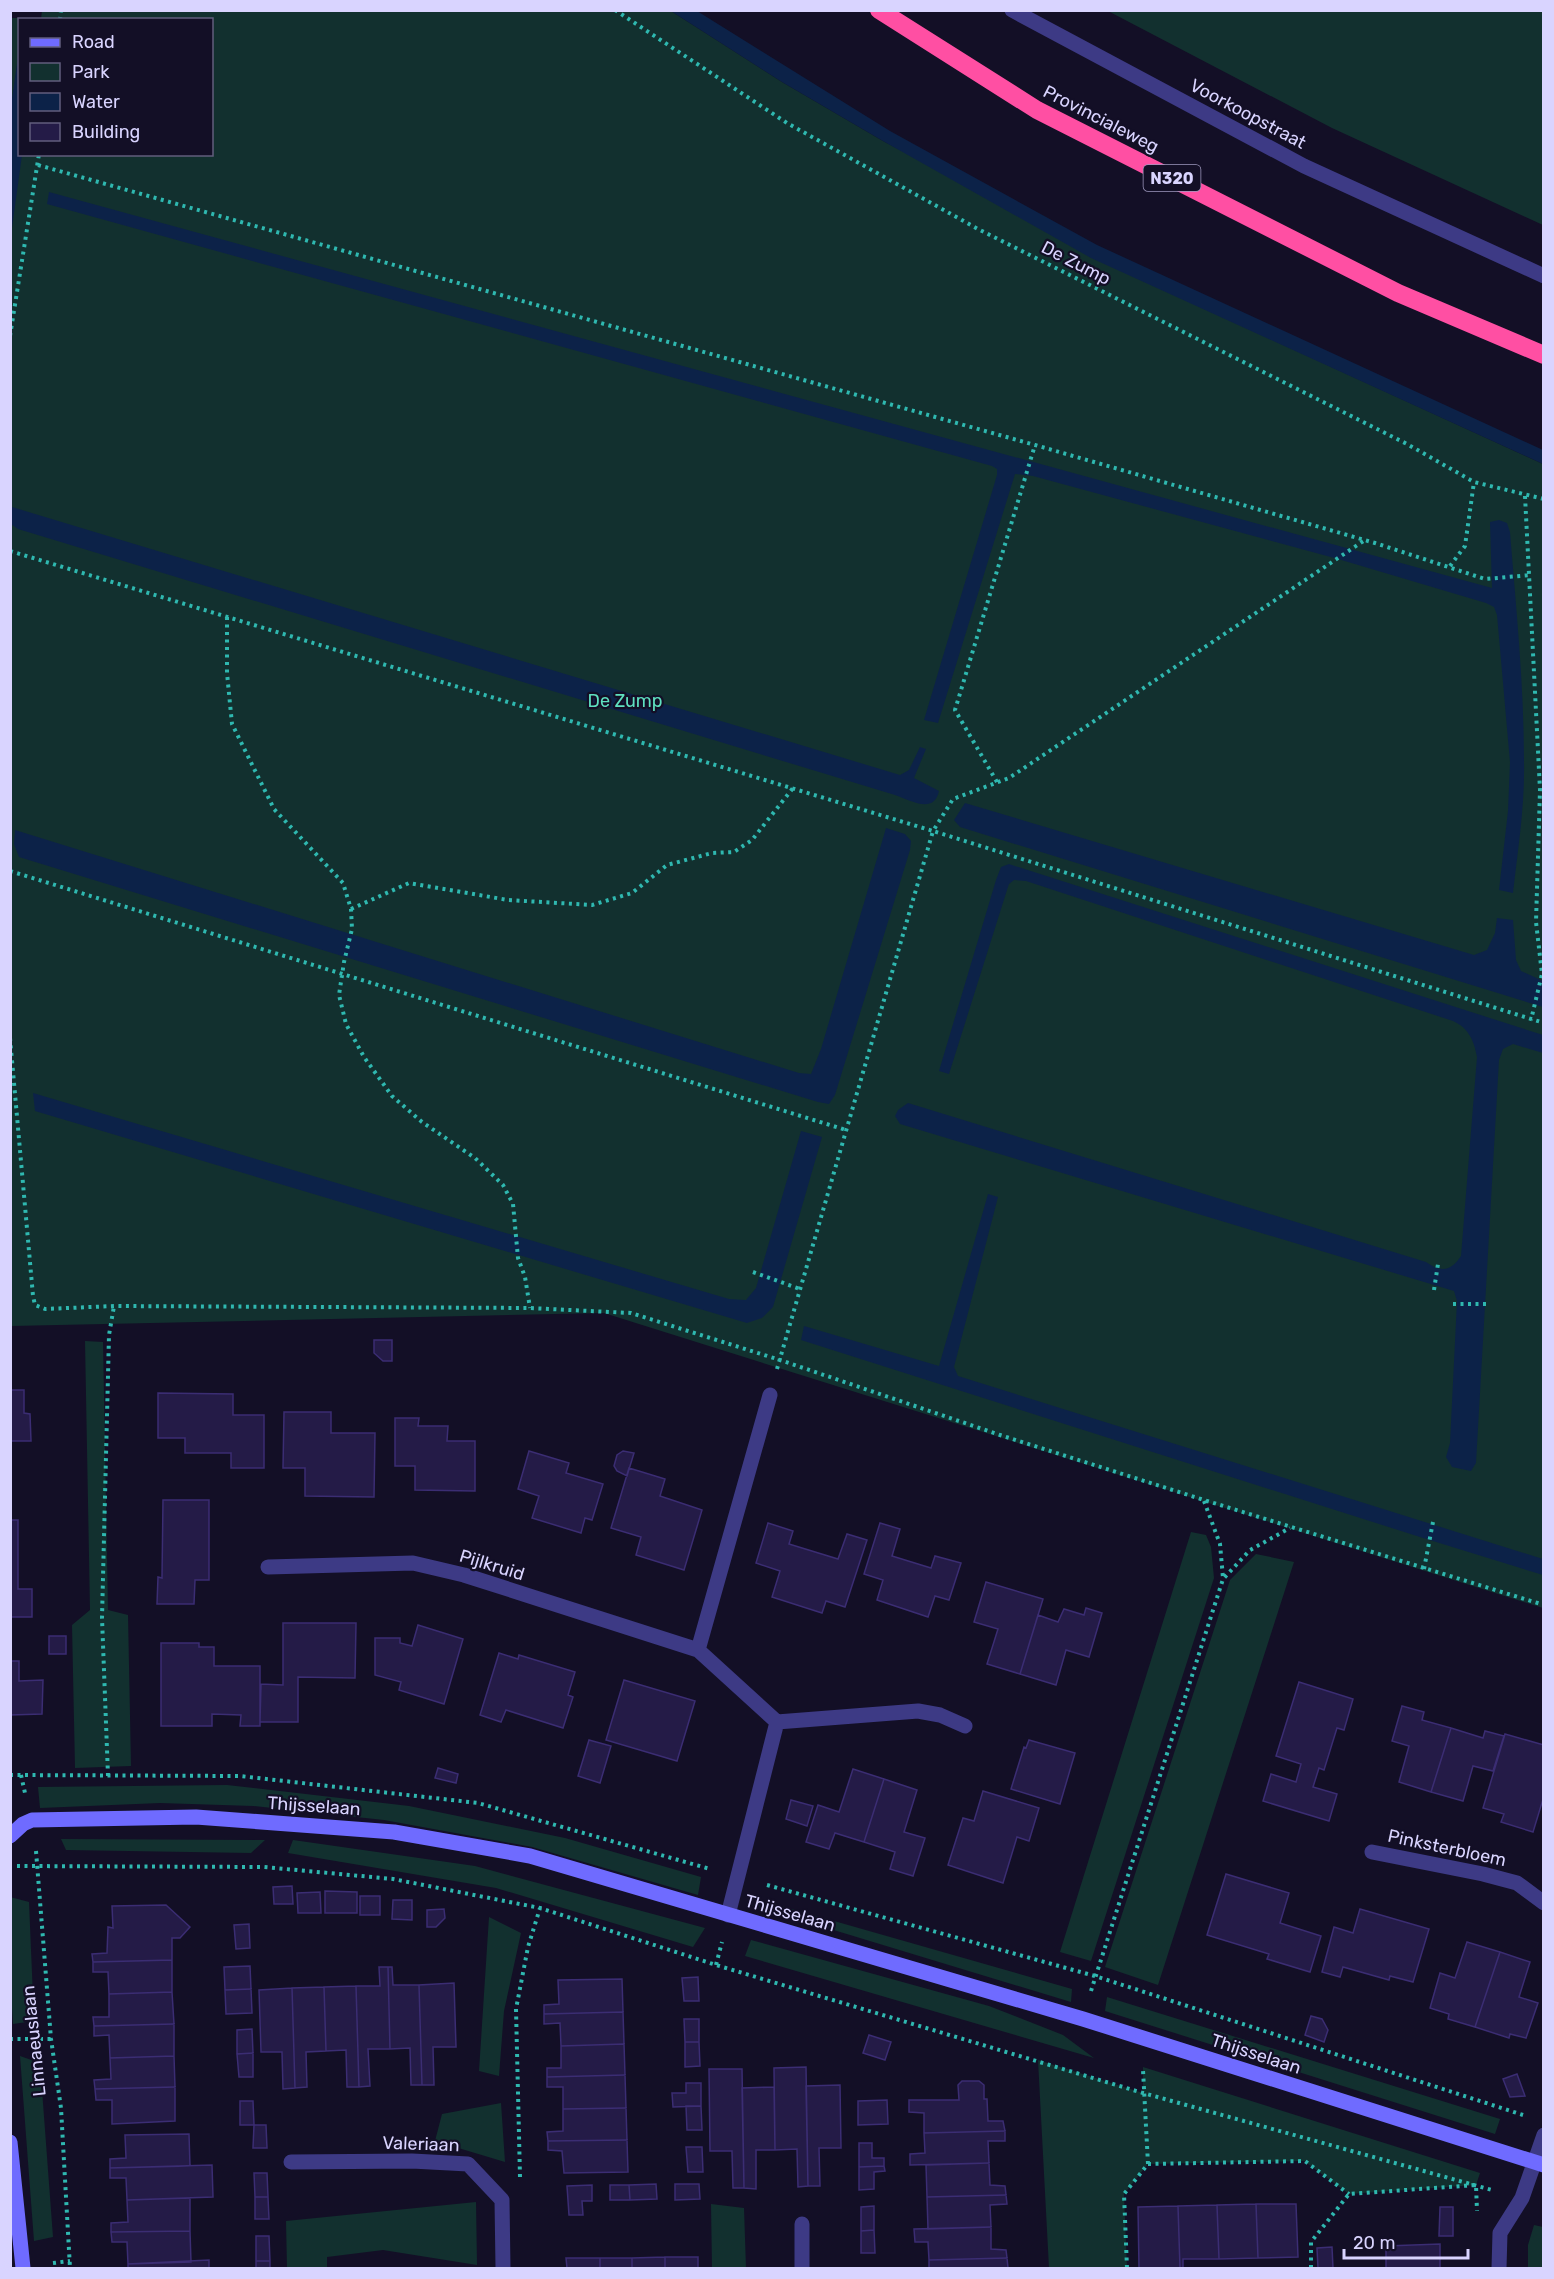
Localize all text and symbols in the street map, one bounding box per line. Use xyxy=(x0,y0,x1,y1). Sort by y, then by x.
legend xyxy=(18,18,213,156)
text: Road xyxy=(72,31,115,53)
text: Park xyxy=(72,61,110,83)
street label: Voorkoopstraat xyxy=(1186,74,1310,154)
street label: Provincialeweg xyxy=(1039,80,1163,158)
text: Water xyxy=(72,91,120,113)
text: Building xyxy=(72,121,140,143)
road number: N320 xyxy=(1144,165,1200,191)
street label: De Zump xyxy=(1038,236,1114,290)
park label: De Zump xyxy=(588,690,662,712)
street label: Pijlkruid xyxy=(457,1545,527,1585)
street label: Thijsselaan xyxy=(267,1792,361,1820)
street label: Pinksterbloem xyxy=(1386,1825,1508,1871)
street label: Thijsselaan xyxy=(742,1890,838,1936)
street label: Linnaeuslaan xyxy=(17,1984,51,2098)
street label: Thijsselaan xyxy=(1208,2029,1304,2079)
street label: Valeriaan xyxy=(382,2132,460,2156)
scale bar xyxy=(1344,2222,1468,2260)
text: 20 m xyxy=(1353,2232,1395,2254)

